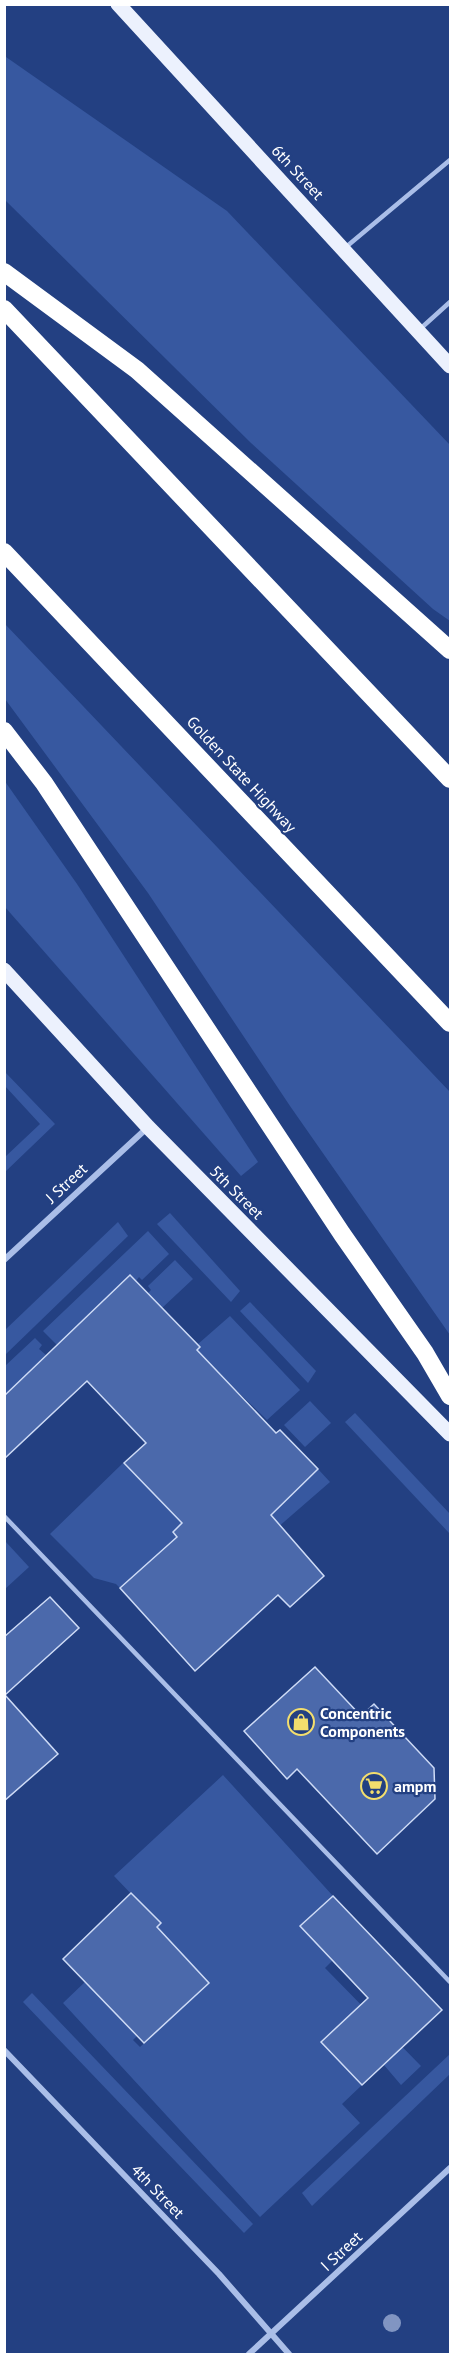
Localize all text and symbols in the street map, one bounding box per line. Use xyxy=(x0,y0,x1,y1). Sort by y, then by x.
street label: 6th Street xyxy=(267,140,329,204)
street label: Golden State Highway xyxy=(183,712,301,837)
street label: J Street xyxy=(40,1158,91,1208)
street label: 5th Street xyxy=(206,1161,269,1224)
place label: Concentric Components xyxy=(320,1703,405,1741)
shop icon: Concentric Components xyxy=(286,1707,316,1737)
supermarket icon: ampm xyxy=(359,1771,389,1801)
place label: ampm xyxy=(394,1776,436,1796)
street label: 4th Street xyxy=(127,2160,189,2223)
street label: I Street xyxy=(316,2226,366,2275)

